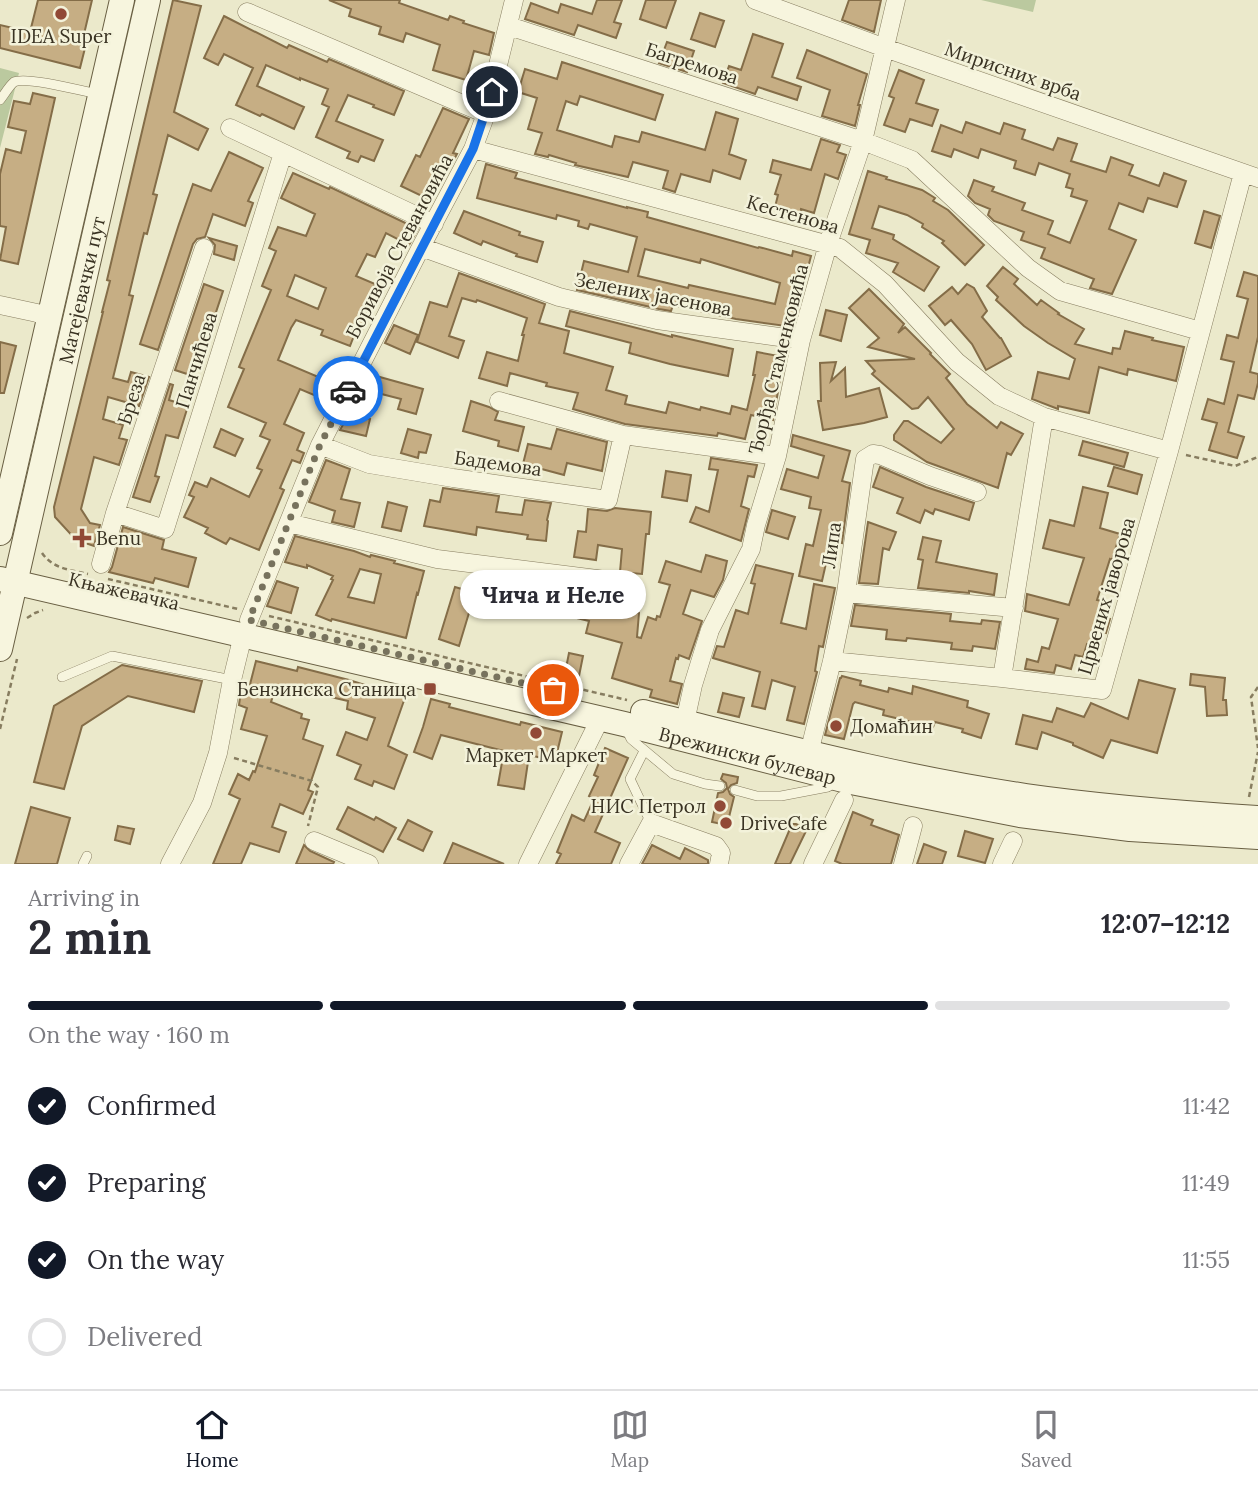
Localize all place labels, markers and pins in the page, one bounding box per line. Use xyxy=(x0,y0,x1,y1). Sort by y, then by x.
marker: IDEA Super xyxy=(53,6,69,22)
place label: IDEA Super xyxy=(11,24,112,48)
pin xyxy=(462,62,522,122)
place label: Benu xyxy=(96,526,141,550)
marker: Benu xyxy=(74,530,90,546)
callout: Чича и Неле xyxy=(460,571,646,620)
pin xyxy=(523,660,583,720)
place label: Бензинска Станица xyxy=(237,677,416,701)
marker: Бензинска Станица xyxy=(422,681,438,697)
place label: Домаћин xyxy=(850,714,933,738)
marker: Домаћин xyxy=(828,718,844,734)
marker: Маркет Маркет xyxy=(528,725,544,741)
place label: Маркет Маркет xyxy=(465,743,607,767)
place label: НИС Петрол xyxy=(591,794,706,818)
marker: НИС Петрол xyxy=(712,798,728,814)
place label: DriveCafe xyxy=(740,811,827,835)
marker: DriveCafe xyxy=(718,815,734,831)

